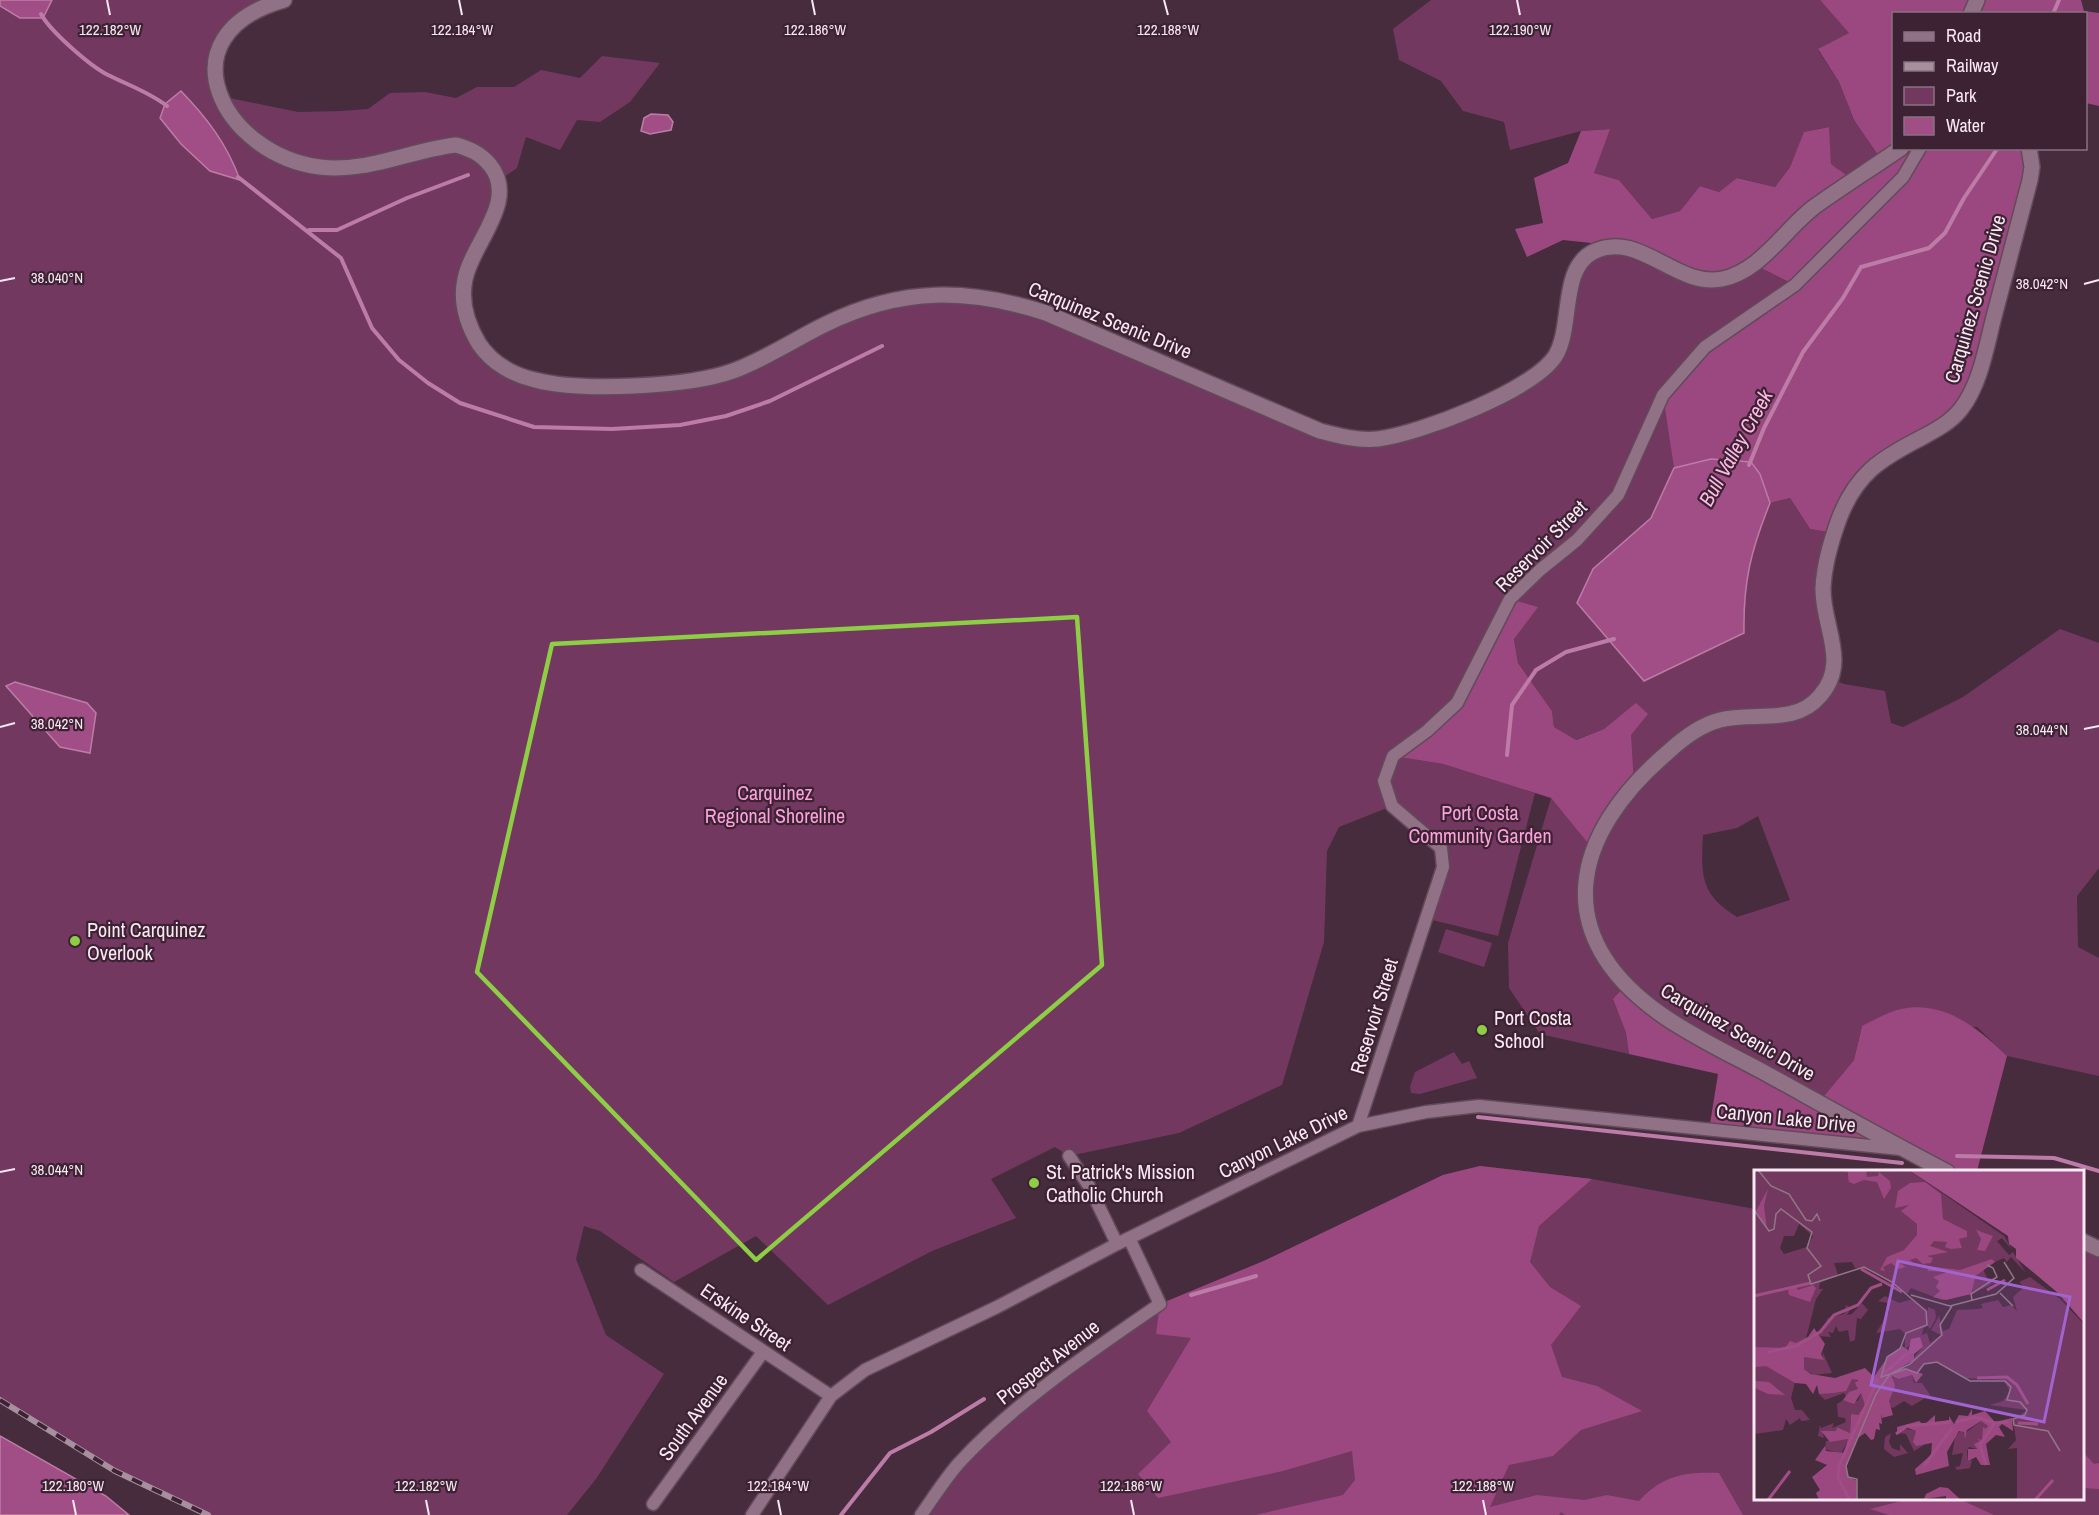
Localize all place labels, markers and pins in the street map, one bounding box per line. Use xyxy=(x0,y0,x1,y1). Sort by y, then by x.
place label: Point Carquinez Overlook xyxy=(87,916,206,966)
marker: Point Carquinez Overlook xyxy=(68,934,82,948)
place label: Port Costa School xyxy=(1494,1004,1571,1054)
marker: Port Costa School xyxy=(1475,1023,1489,1037)
place label: St. Patrick's Mission Catholic Church xyxy=(1046,1158,1195,1208)
marker: St. Patrick's Mission Catholic Church xyxy=(1027,1176,1041,1190)

